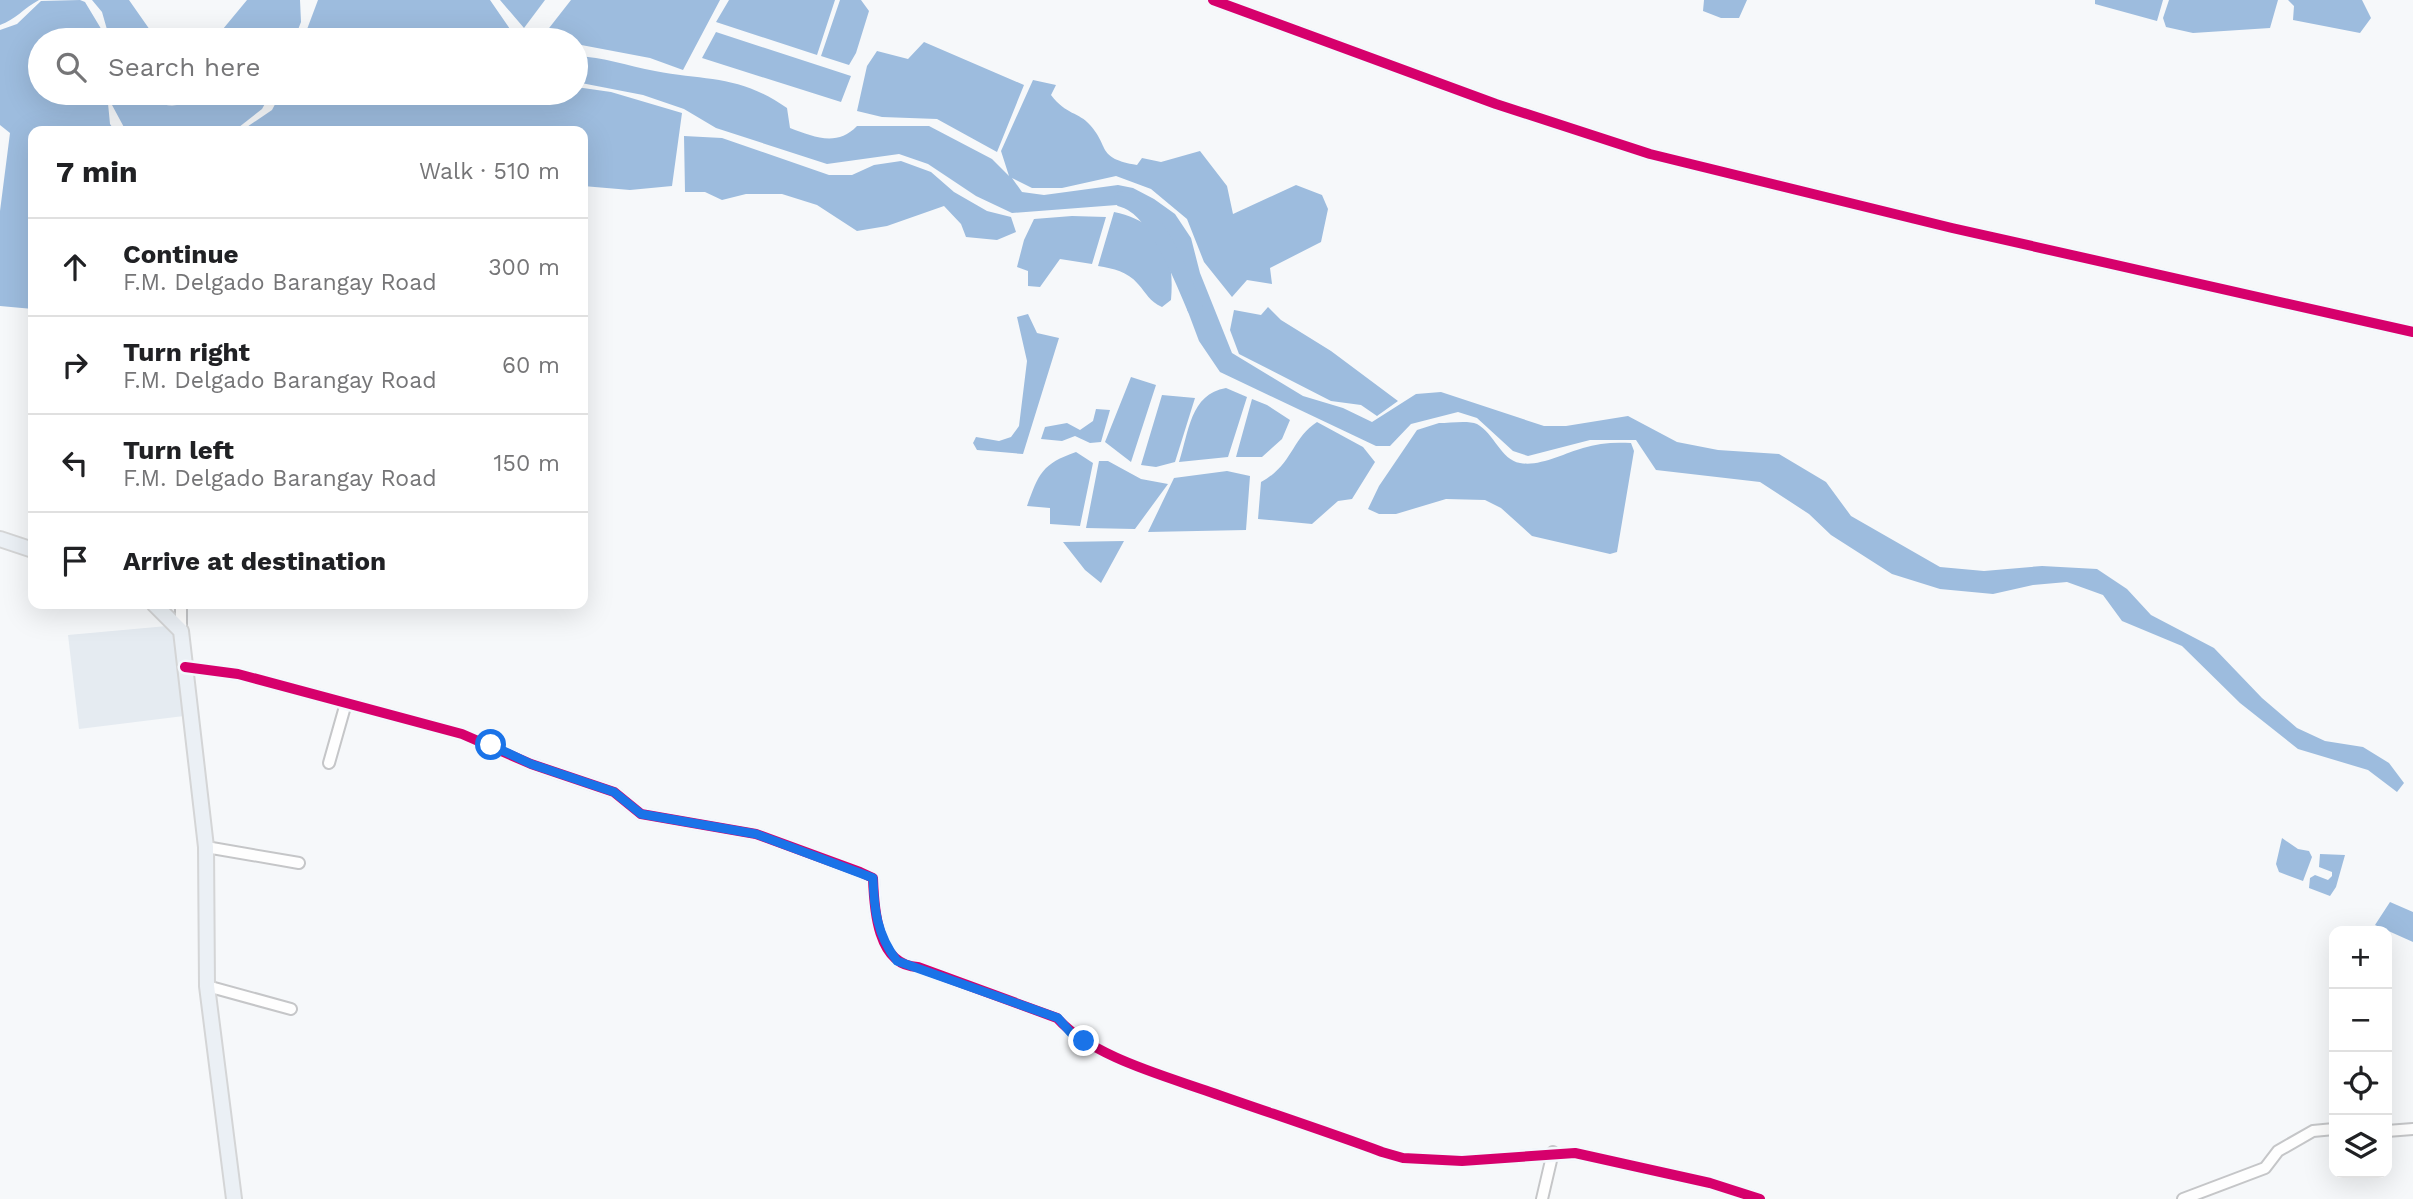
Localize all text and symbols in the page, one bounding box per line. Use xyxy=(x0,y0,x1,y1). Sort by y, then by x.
search box xyxy=(28,28,588,105)
icon: search xyxy=(52,48,90,86)
text: Search here xyxy=(108,52,260,82)
text: 7 min xyxy=(56,154,138,189)
text: Walk · 510 m xyxy=(419,158,560,185)
text: Continue xyxy=(123,239,239,269)
icon: ahead xyxy=(56,248,94,286)
text: 300 m xyxy=(488,254,560,281)
text: F.M. Delgado Barangay Road xyxy=(123,269,437,296)
text: Turn right xyxy=(123,337,250,367)
icon: right xyxy=(56,346,94,384)
text: 60 m xyxy=(502,352,560,379)
text: F.M. Delgado Barangay Road xyxy=(123,367,437,394)
text: Turn left xyxy=(123,435,234,465)
icon: left xyxy=(56,444,94,482)
text: 150 m xyxy=(494,450,560,477)
text: F.M. Delgado Barangay Road xyxy=(123,465,437,492)
icon: arrive xyxy=(56,542,94,580)
text: Arrive at destination xyxy=(123,546,386,576)
route start xyxy=(475,729,506,760)
map controls xyxy=(2329,926,2392,1178)
button: + xyxy=(2329,926,2392,989)
button: − xyxy=(2329,989,2392,1052)
route end xyxy=(1068,1025,1099,1056)
button: locate xyxy=(2329,1052,2392,1115)
button: layers xyxy=(2329,1115,2392,1178)

